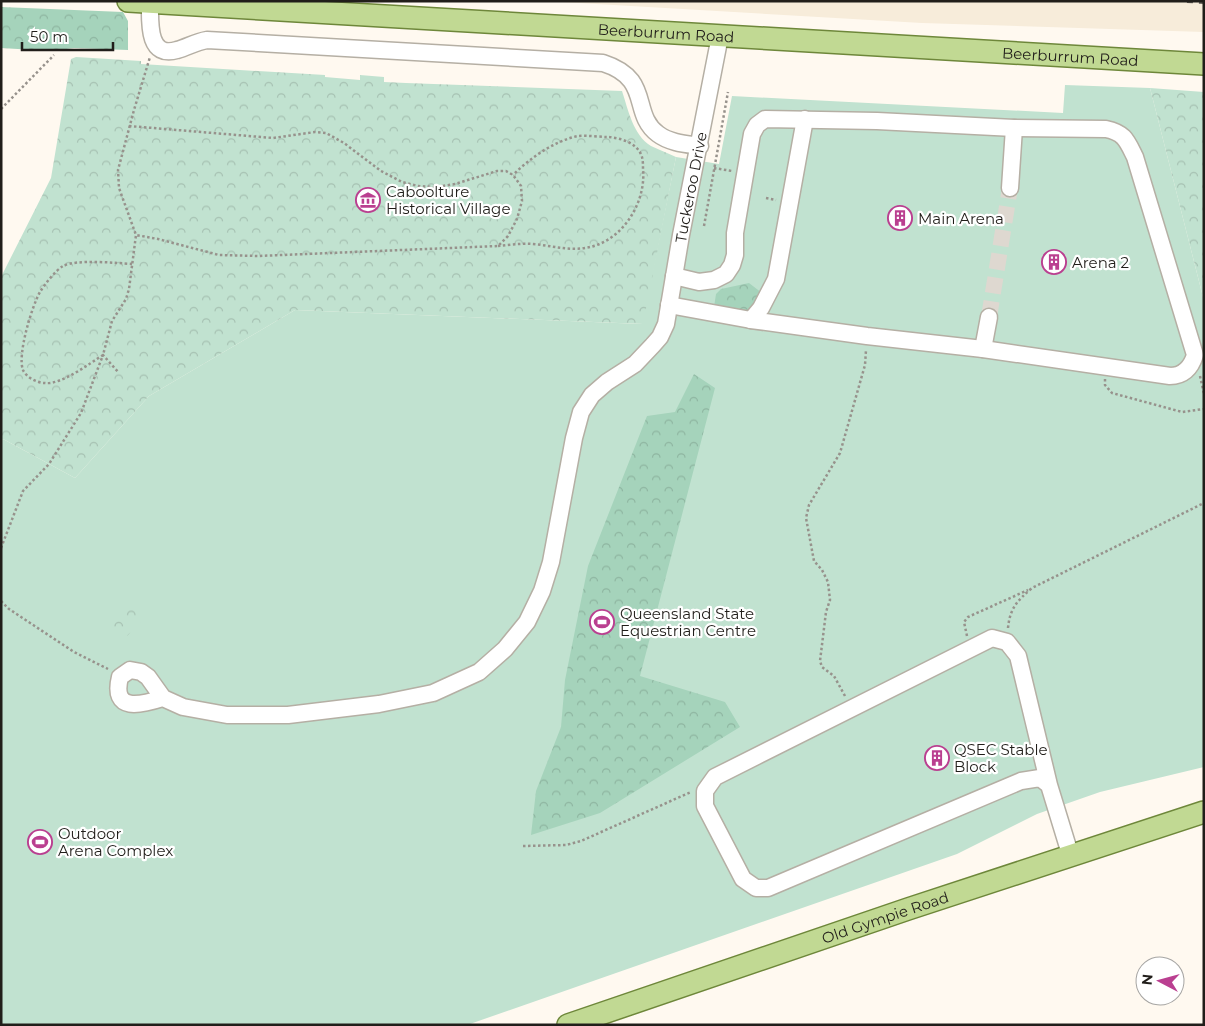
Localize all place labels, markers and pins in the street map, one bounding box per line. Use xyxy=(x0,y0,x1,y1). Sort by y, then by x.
place label: Caboolture Historical Village xyxy=(386,182,510,218)
museum icon: Caboolture Historical Village xyxy=(355,187,381,213)
building icon: Main Arena xyxy=(887,205,913,231)
place label: Main Arena xyxy=(918,209,1004,228)
building icon: Arena 2 xyxy=(1041,249,1067,275)
place label: Arena 2 xyxy=(1072,253,1129,272)
place label: Queensland State Equestrian Centre xyxy=(620,604,756,640)
sports icon: Queensland State Equestrian Centre xyxy=(589,609,615,635)
place label: QSEC Stable Block xyxy=(954,740,1048,776)
building icon: QSEC Stable Block xyxy=(924,745,950,771)
place label: Outdoor Arena Complex xyxy=(58,824,173,860)
sports icon: Outdoor Arena Complex xyxy=(27,829,53,855)

